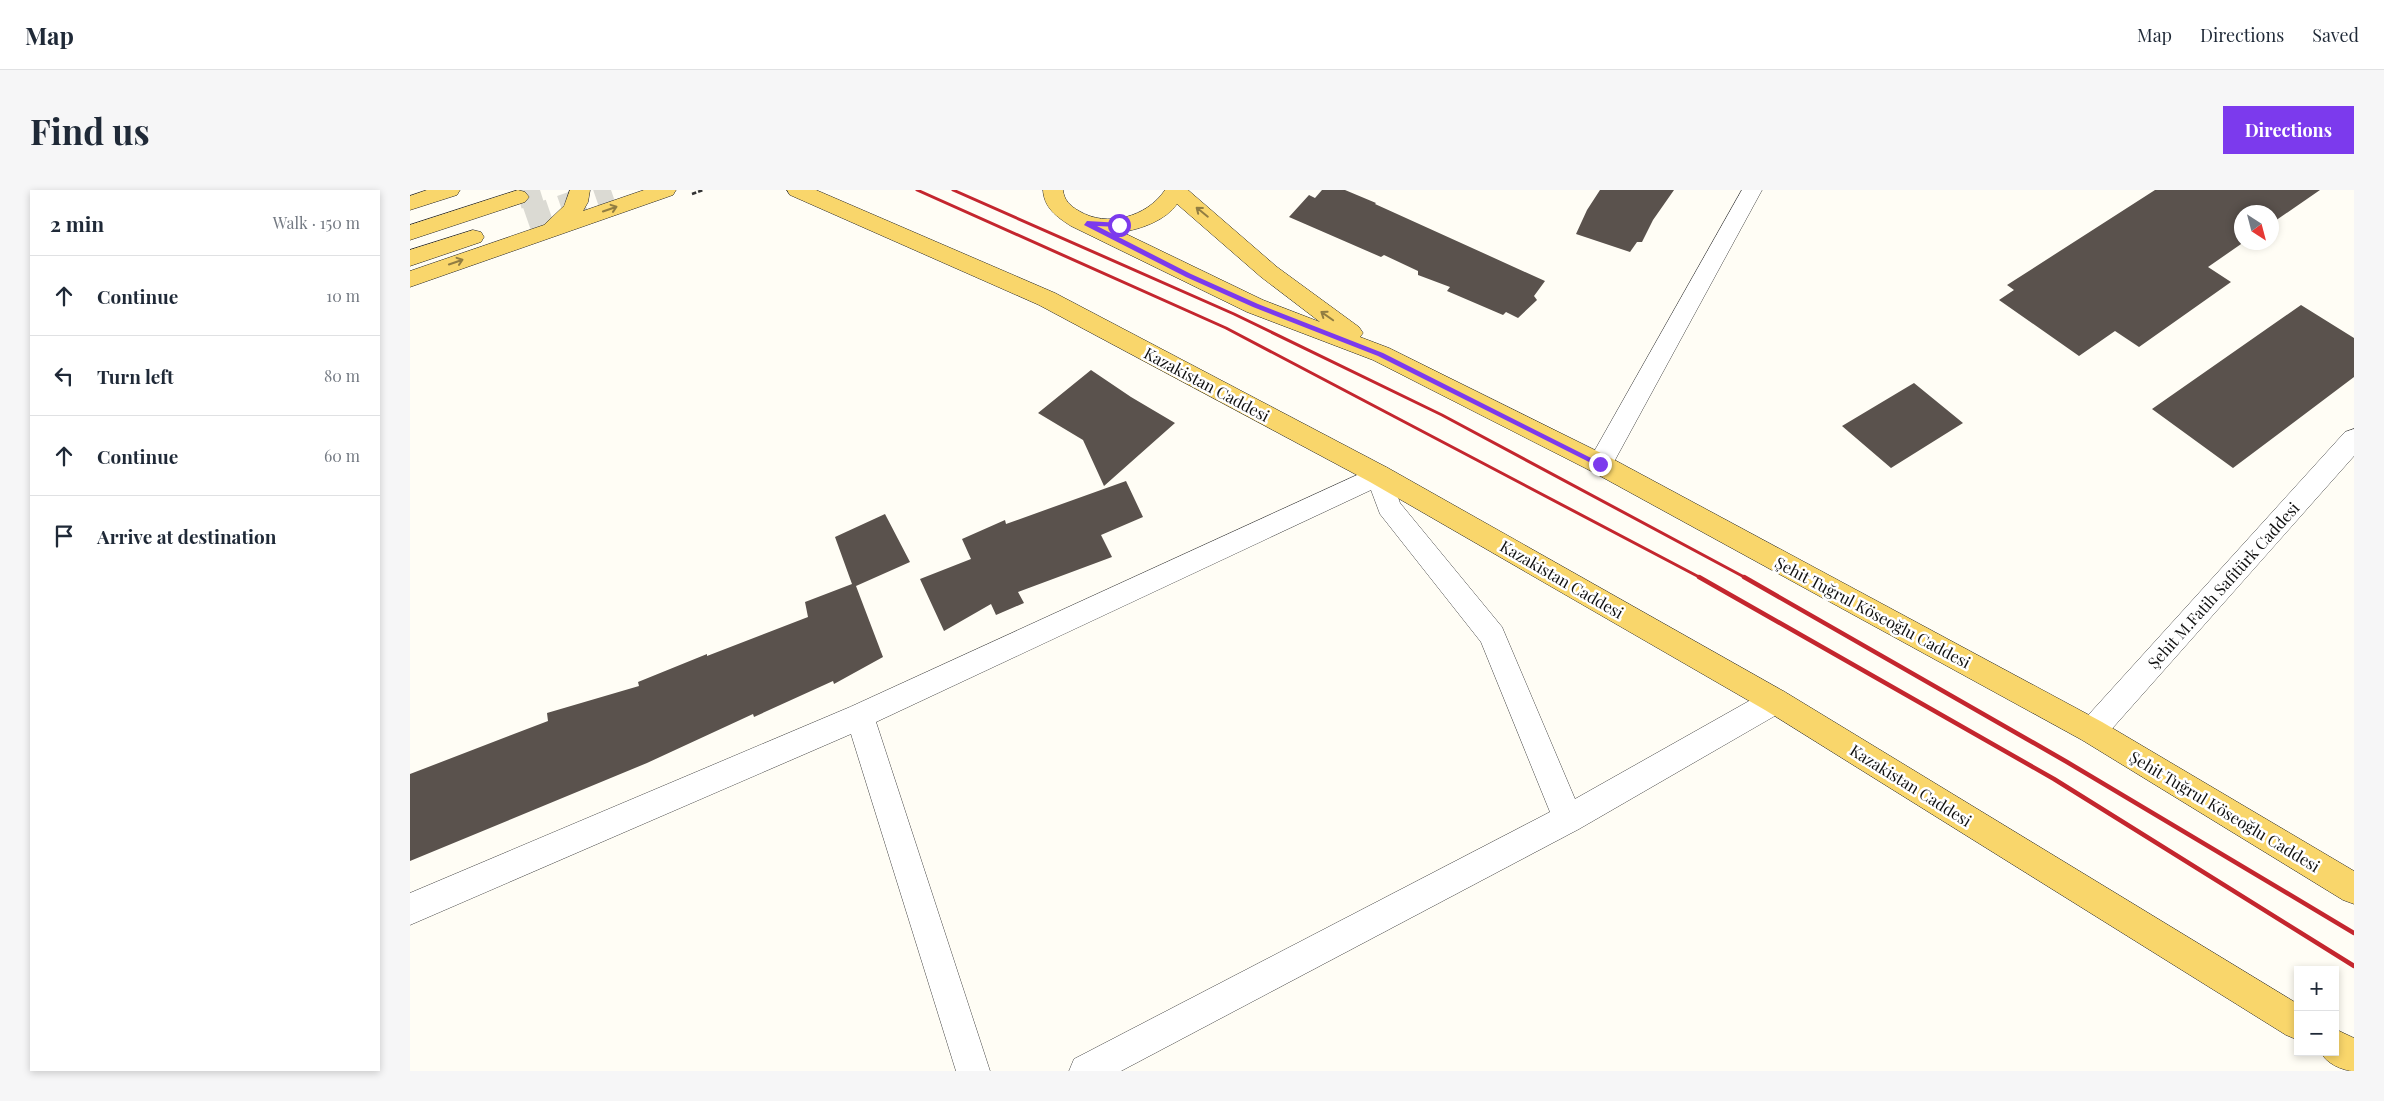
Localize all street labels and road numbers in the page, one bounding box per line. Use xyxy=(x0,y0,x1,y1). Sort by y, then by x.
street label: Kazakistan Caddesi xyxy=(1141,342,1274,426)
street label: Şehit M.Fatih Safitürk Caddesi xyxy=(2143,497,2304,673)
street label: Kazakistan Caddesi xyxy=(1496,535,1628,623)
street label: Şehit Tuğrul Köseoğlu Caddesi xyxy=(1772,551,1975,673)
street label: Kazakistan Caddesi xyxy=(1846,739,1976,831)
street label: Şehit Tuğrul Köseoğlu Caddesi xyxy=(2126,746,2324,876)

